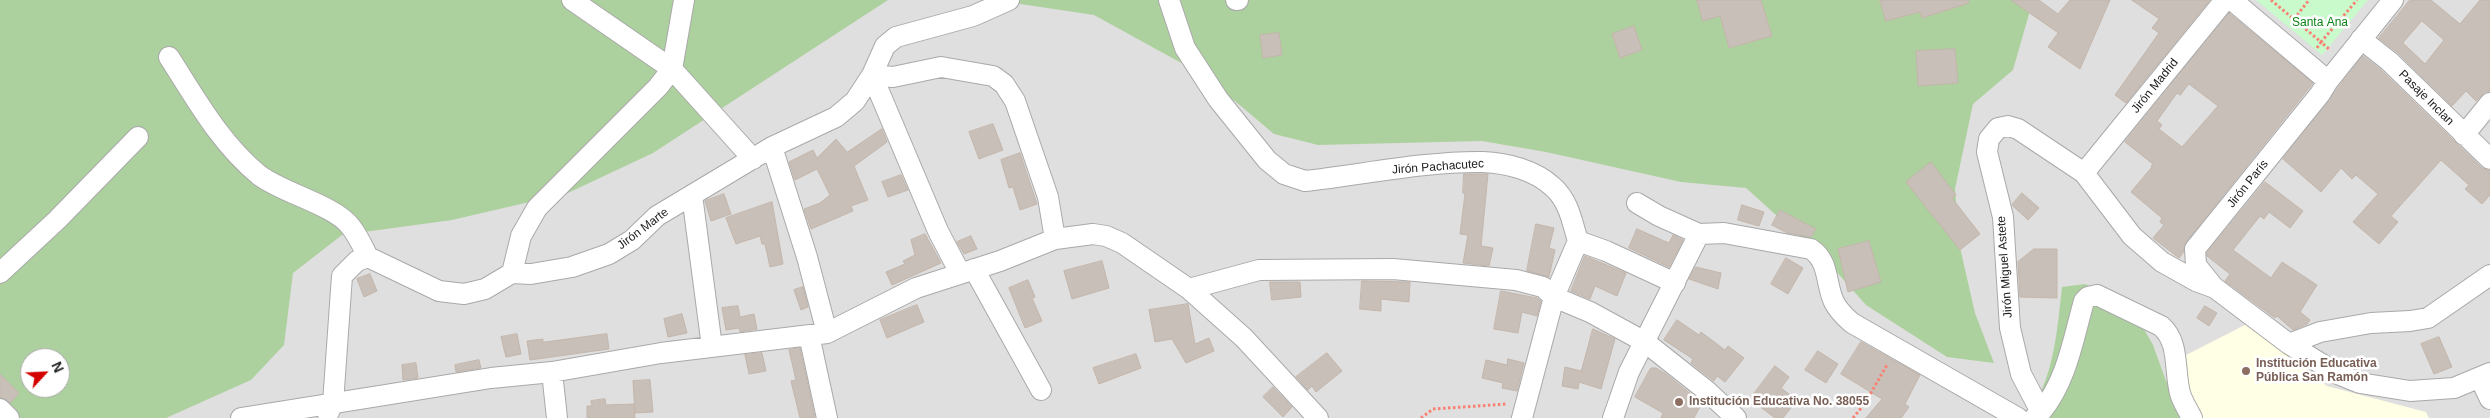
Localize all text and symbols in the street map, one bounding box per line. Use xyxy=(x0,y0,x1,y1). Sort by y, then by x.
park label: Santa Ana xyxy=(2292,16,2348,30)
street label: Jirón Madrid xyxy=(2129,56,2181,116)
street label: Pasaje Inclan xyxy=(2395,67,2457,129)
street label: Jirón Pachacutec xyxy=(1392,157,1484,177)
street label: Jirón París xyxy=(2224,157,2272,211)
street label: Jirón Marte xyxy=(615,205,671,253)
street label: Jirón Miguel Astete xyxy=(1994,216,2016,318)
north arrow xyxy=(20,348,70,398)
place label: Institución Educativa Pública San Ramón xyxy=(2256,357,2377,385)
text: N xyxy=(48,359,67,375)
marker: Institución Educativa Pública San Ramón xyxy=(2240,365,2252,377)
place label: Institución Educativa No. 38055 xyxy=(1689,395,1869,409)
marker: Institución Educativa No. 38055 xyxy=(1673,396,1685,408)

